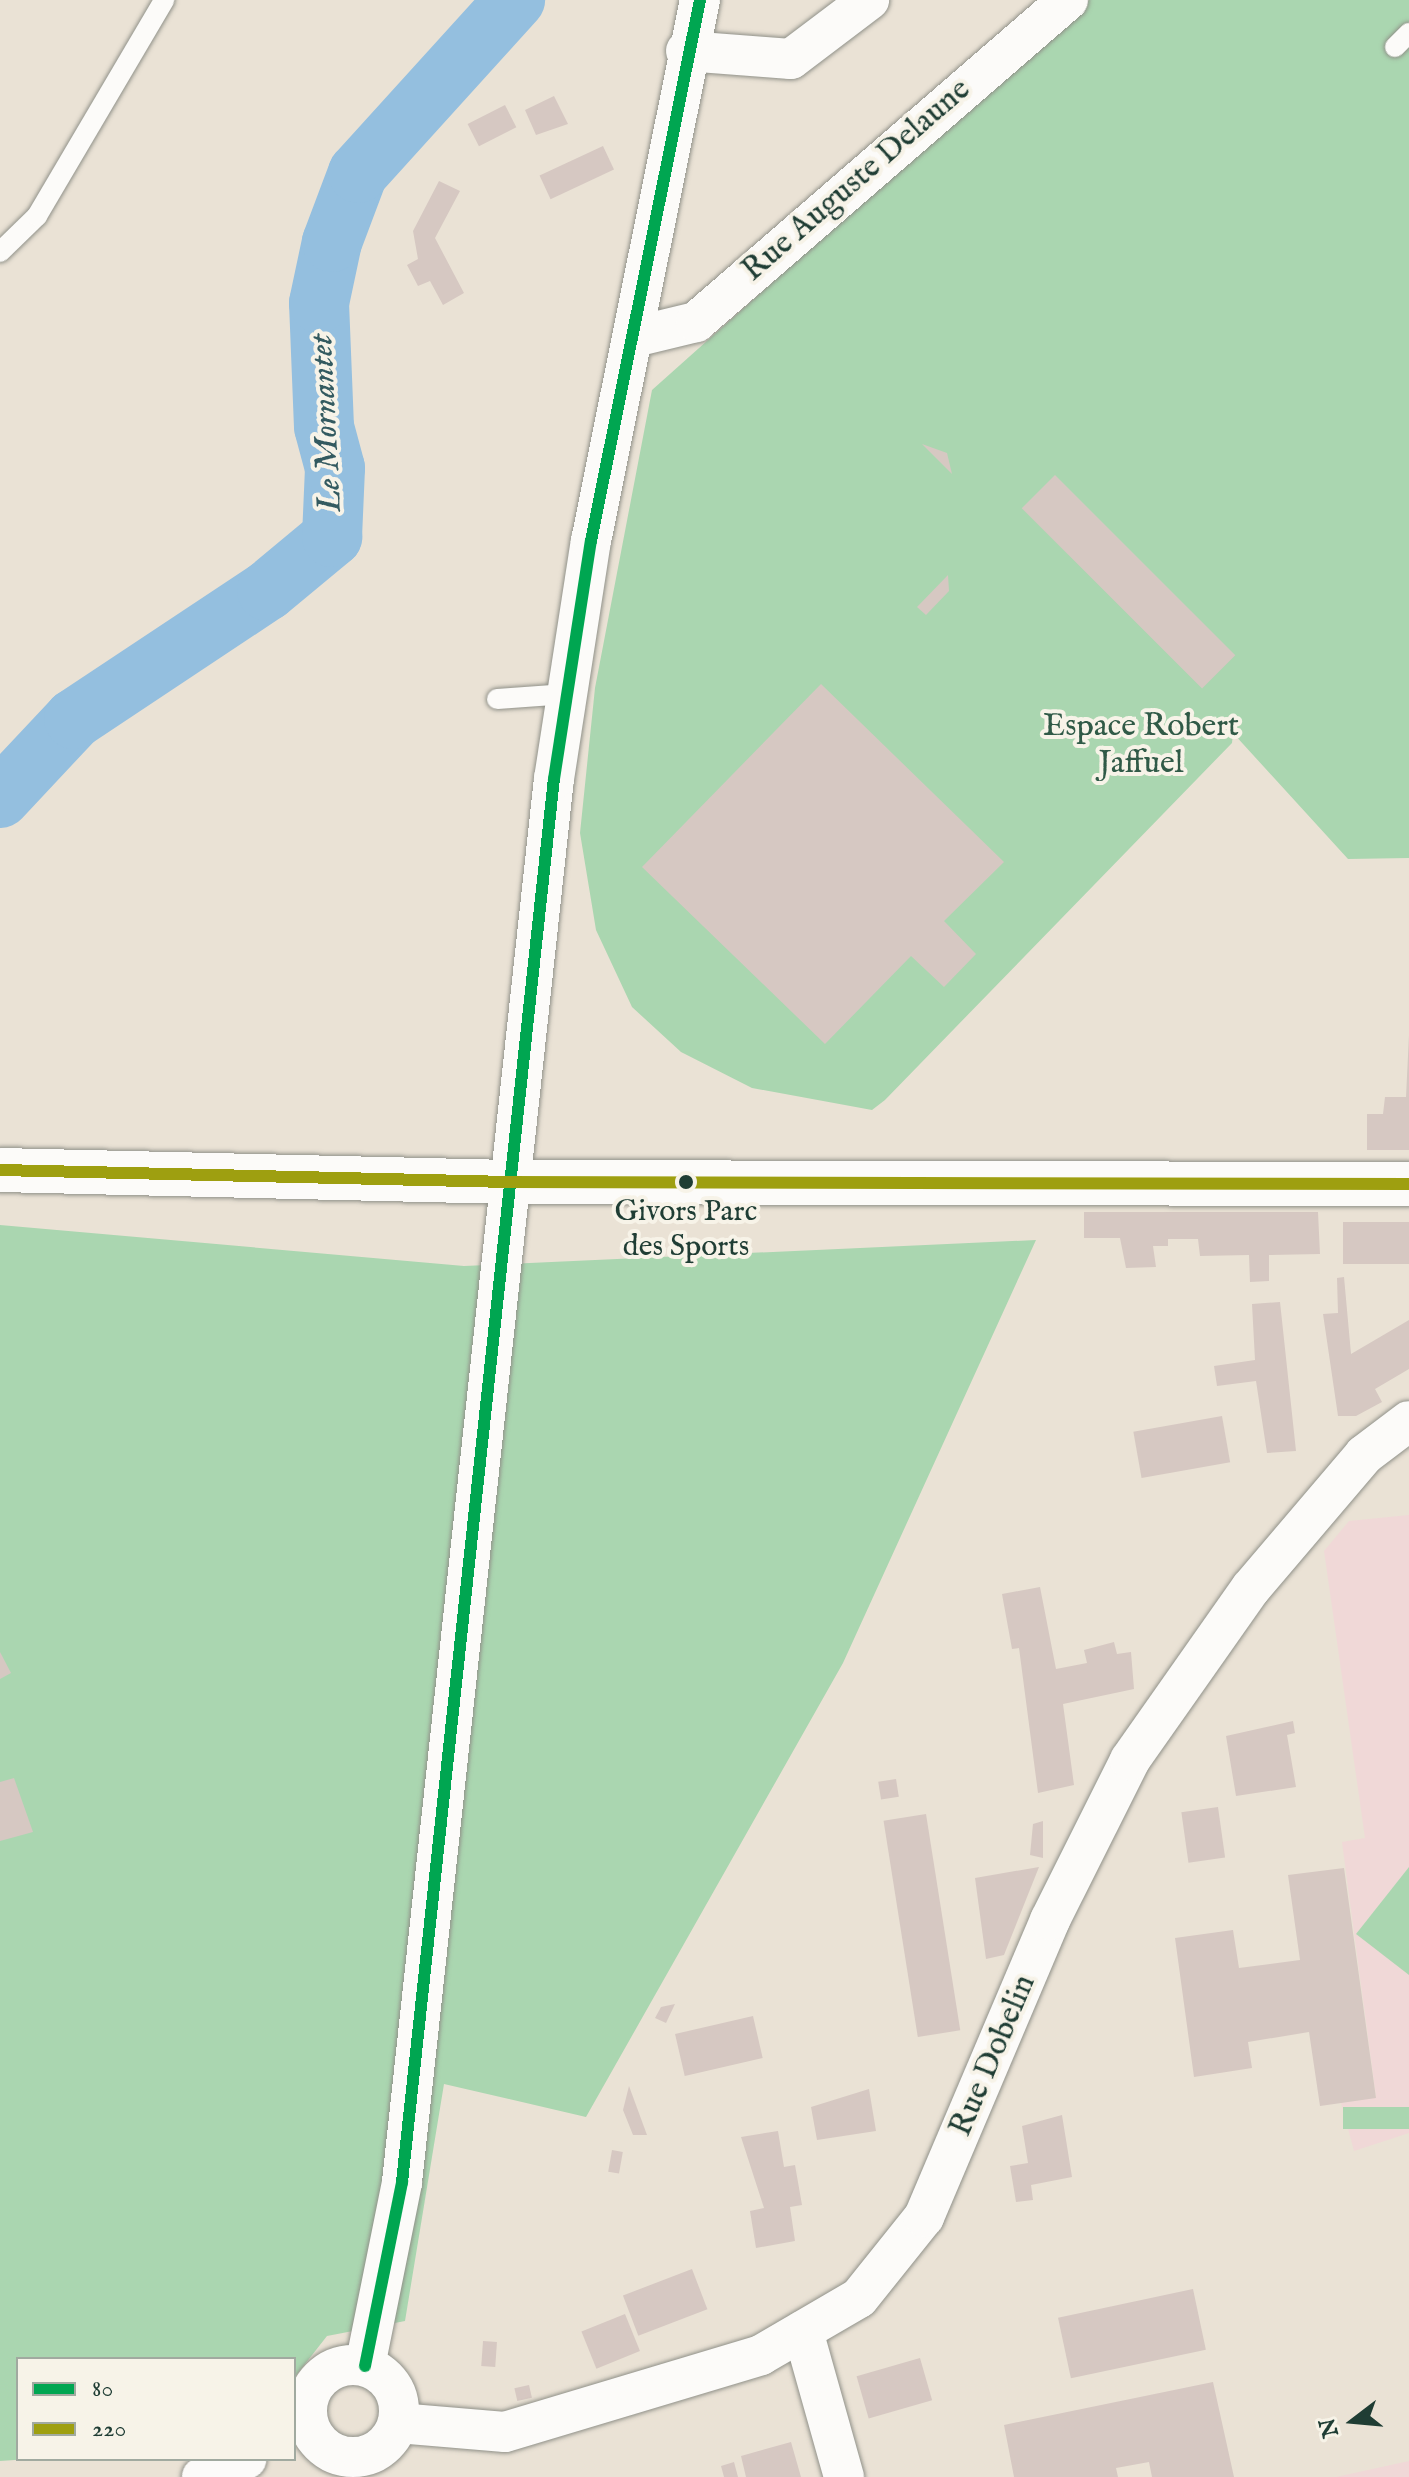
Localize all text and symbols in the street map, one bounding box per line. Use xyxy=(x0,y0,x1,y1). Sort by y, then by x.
street label: Rue Auguste Delaune xyxy=(735,71,979,291)
water label: Le Mornantet xyxy=(301,333,351,513)
park label: Espace Robert Jaffuel xyxy=(1043,709,1239,784)
marker: Givors Parc des Sports xyxy=(678,1174,694,1190)
place label: Givors Parc des Sports xyxy=(615,1194,757,1264)
street label: Rue Dobelin xyxy=(943,1970,1045,2142)
legend xyxy=(16,2357,296,2461)
text: 80 xyxy=(92,2374,113,2405)
north arrow xyxy=(1313,2381,1393,2461)
text: 220 xyxy=(92,2414,126,2445)
text: N xyxy=(1314,2415,1346,2441)

